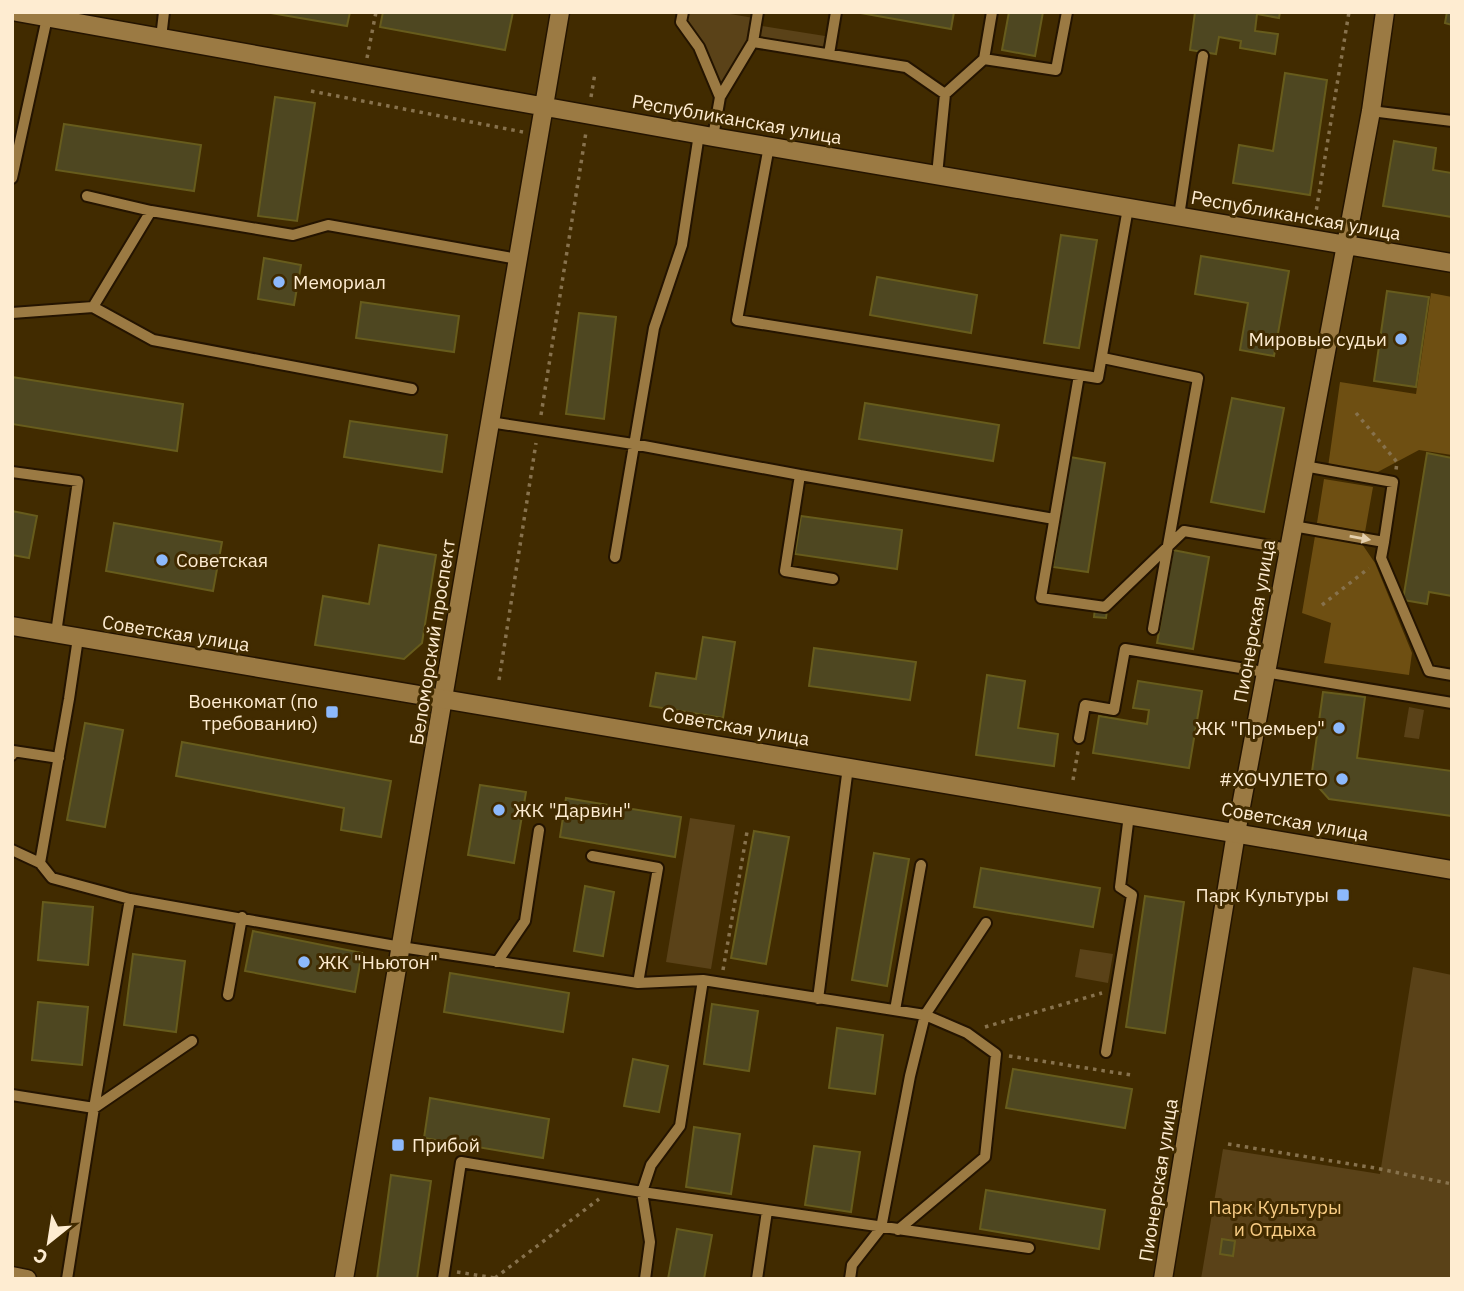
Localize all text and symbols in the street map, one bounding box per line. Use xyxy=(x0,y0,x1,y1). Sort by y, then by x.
street label: Республиканская улица xyxy=(630,89,844,149)
street label: Республиканская улица xyxy=(1189,185,1403,245)
place label: Мемориал xyxy=(293,270,386,294)
marker: Мемориал xyxy=(271,274,287,290)
place label: Мировые судьи xyxy=(1248,327,1387,351)
marker: Мировые судьи xyxy=(1393,331,1409,347)
one-way arrow xyxy=(1350,533,1372,544)
street label: Беломорский проспект xyxy=(404,537,460,747)
street label: Пионерская улица xyxy=(1228,538,1280,704)
place label: Советская xyxy=(176,548,268,572)
marker: Советская xyxy=(154,552,170,568)
street label: Советская улица xyxy=(100,609,252,657)
place label: Военкомат (по требованию) xyxy=(188,689,318,735)
street label: Советская улица xyxy=(660,701,812,751)
marker: Военкомат (по требованию) xyxy=(324,704,340,720)
place label: ЖК "Премьер" xyxy=(1195,716,1325,740)
marker: ЖК "Премьер" xyxy=(1331,720,1347,736)
place label: #ХОЧУЛЕТО xyxy=(1219,767,1328,791)
marker: #ХОЧУЛЕТО xyxy=(1334,771,1350,787)
street label: Советская улица xyxy=(1219,796,1371,846)
place label: ЖК "Дарвин" xyxy=(513,798,631,822)
marker: ЖК "Дарвин" xyxy=(491,802,507,818)
place label: Парк Культуры xyxy=(1196,883,1329,907)
marker: Парк Культуры xyxy=(1335,887,1351,903)
place label: ЖК "Ньютон" xyxy=(318,950,438,974)
marker: ЖК "Ньютон" xyxy=(296,954,312,970)
street label: Пионерская улица xyxy=(1133,1097,1183,1263)
place label: Прибой xyxy=(412,1133,480,1157)
marker: Прибой xyxy=(390,1137,406,1153)
park label: Парк Культуры и Отдыха xyxy=(1208,1195,1342,1241)
north arrow xyxy=(14,1207,84,1277)
text: С xyxy=(29,1243,52,1270)

